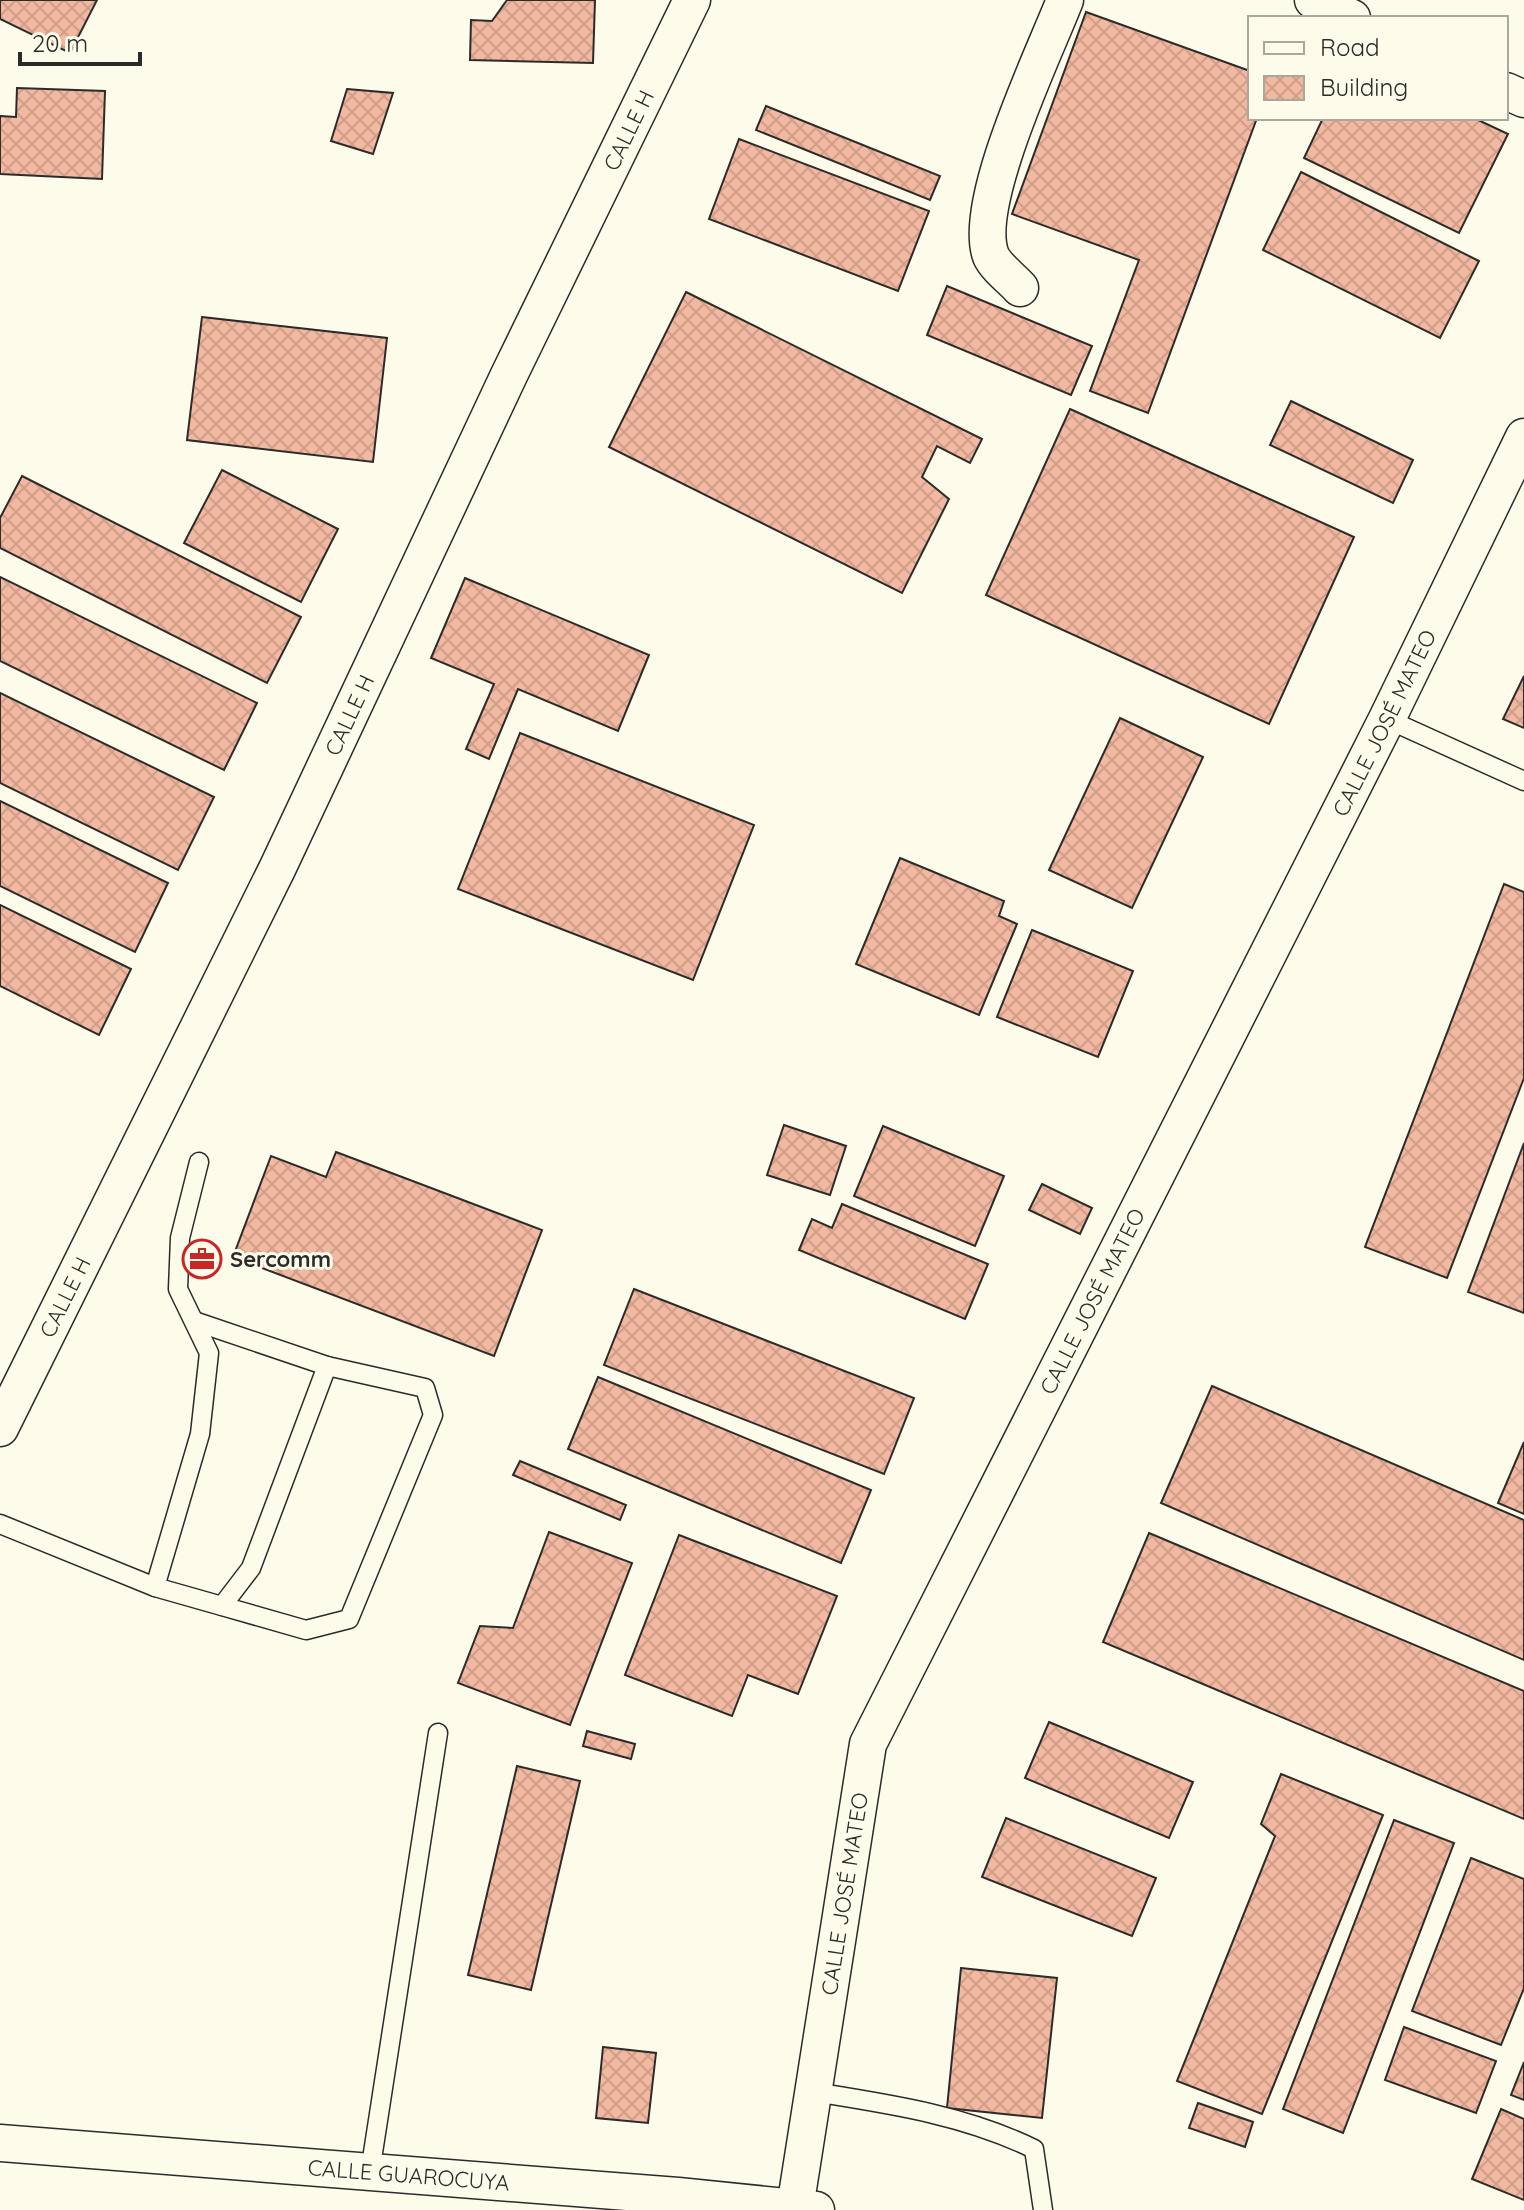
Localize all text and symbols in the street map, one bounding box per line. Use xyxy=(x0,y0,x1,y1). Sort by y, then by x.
scale bar xyxy=(20,16,140,66)
legend xyxy=(1248,16,1508,120)
text: 20 m xyxy=(32,28,88,58)
text: Road xyxy=(1320,32,1380,62)
text: Building xyxy=(1320,72,1408,102)
street label: CALLE H xyxy=(597,85,660,175)
street label: CALLE JOSÉ MATEO xyxy=(1326,625,1442,821)
street label: CALLE H xyxy=(318,670,380,760)
street label: CALLE JOSÉ MATEO xyxy=(1033,1204,1151,1399)
office icon: Sercomm xyxy=(181,1238,223,1280)
place label: Sercomm xyxy=(230,1245,331,1273)
street label: CALLE H xyxy=(33,1252,97,1342)
street label: CALLE JOSÉ MATEO xyxy=(815,1790,874,1997)
street label: CALLE GUAROCUYA xyxy=(307,2153,511,2197)

